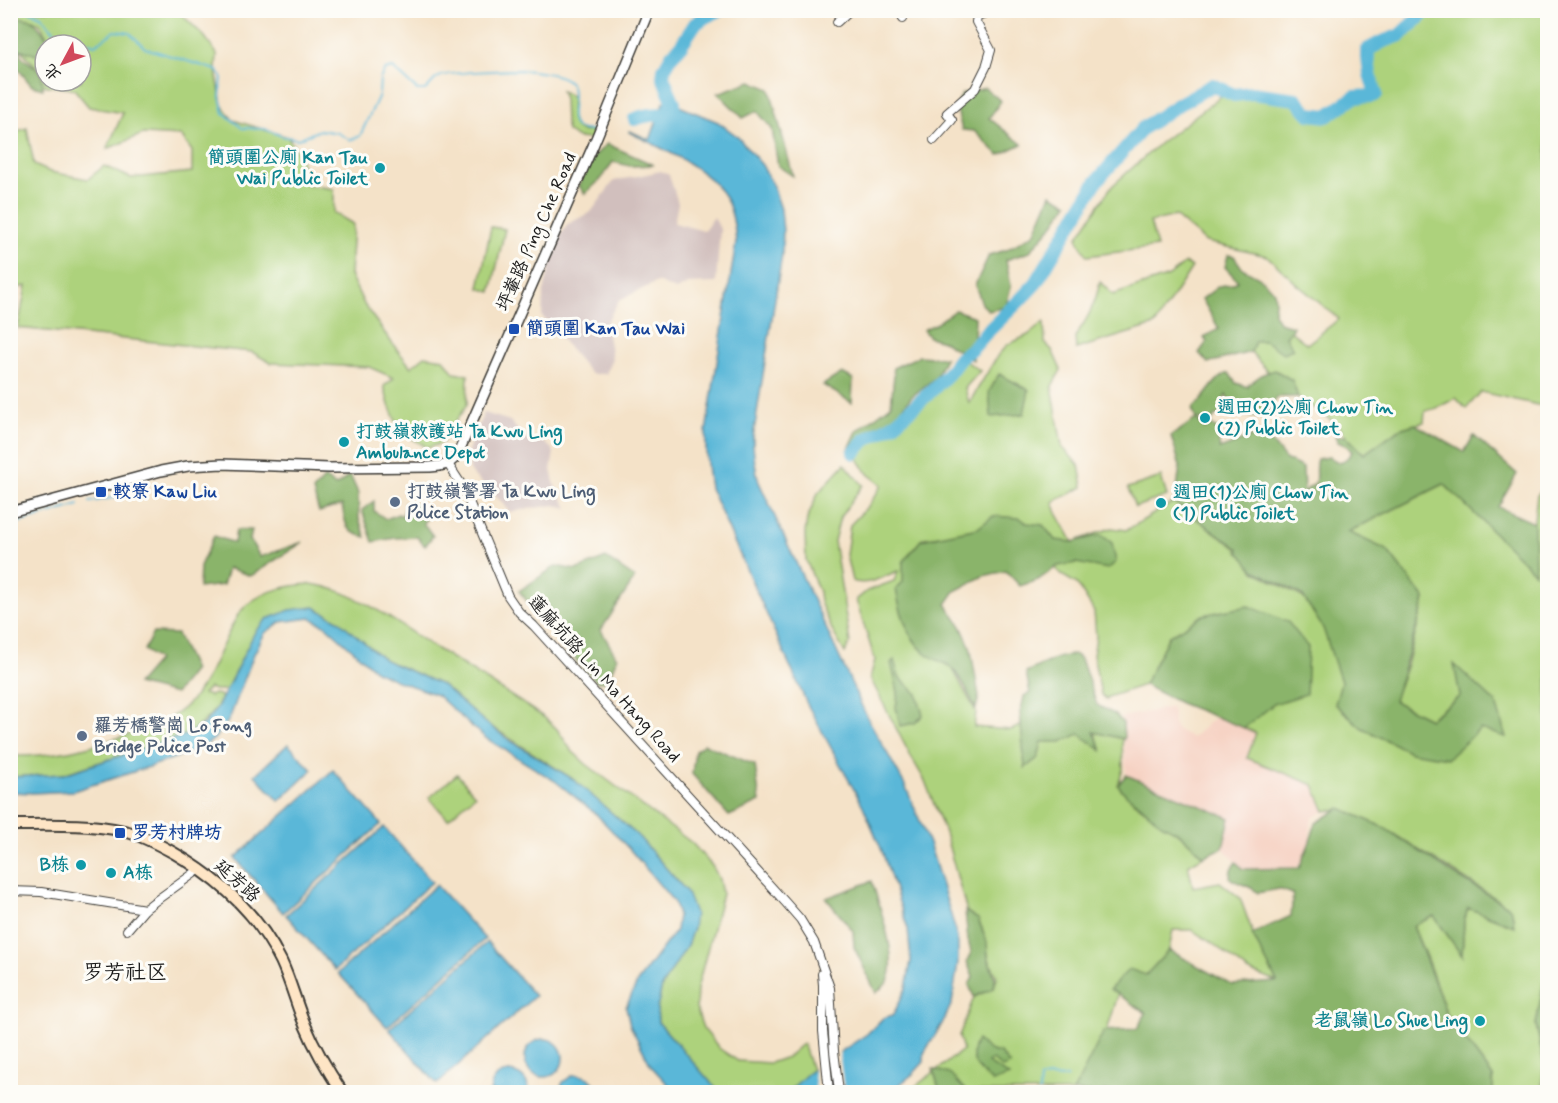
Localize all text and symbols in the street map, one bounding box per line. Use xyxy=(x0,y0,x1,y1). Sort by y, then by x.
north arrow xyxy=(33,33,93,93)
text: 北 xyxy=(40,59,66,85)
place label: 簡頭圍公廁 Kan Tau Wai Public Toilet xyxy=(207,146,368,191)
street label: 坪輋路 Ping Che Road xyxy=(491,149,584,316)
marker: 簡頭圍公廁 Kan Tau Wai Public Toilet xyxy=(373,161,387,175)
place label: 簡頭圍 Kan Tau Wai xyxy=(526,317,685,341)
marker: 簡頭圍 Kan Tau Wai xyxy=(507,322,521,336)
place label: 週田(2)公廁 Chow Tin (2) Public Toilet xyxy=(1217,396,1394,441)
marker: 週田(2)公廁 Chow Tin (2) Public Toilet xyxy=(1198,411,1212,425)
place label: 打鼓嶺救護站 Ta Kwu Ling Ambulance Depot xyxy=(356,420,562,465)
marker: 打鼓嶺救護站 Ta Kwu Ling Ambulance Depot xyxy=(337,435,351,449)
place label: 較寮 Kaw Liu xyxy=(113,480,217,504)
place label: 打鼓嶺警署 Ta Kwu Ling Police Station xyxy=(407,480,595,525)
place label: 週田(1)公廁 Chow Tin (1) Public Toilet xyxy=(1173,481,1349,526)
marker: 較寮 Kaw Liu xyxy=(94,485,108,499)
marker: 打鼓嶺警署 Ta Kwu Ling Police Station xyxy=(388,495,402,509)
marker: 週田(1)公廁 Chow Tin (1) Public Toilet xyxy=(1154,496,1168,510)
street label: 蓮麻坑路 Lin Ma Hang Road xyxy=(522,590,686,768)
place label: 羅芳橋警崗 Lo Fong Bridge Police Post xyxy=(94,714,252,759)
marker: 羅芳橋警崗 Lo Fong Bridge Police Post xyxy=(75,729,89,743)
place label: 罗芳村牌坊 xyxy=(132,821,222,845)
marker: 罗芳村牌坊 xyxy=(113,826,127,840)
place label: B栋 xyxy=(40,853,69,877)
street label: 延芳路 xyxy=(209,854,265,908)
marker: B栋 xyxy=(74,858,88,872)
place label: A栋 xyxy=(123,861,153,885)
marker: A栋 xyxy=(104,866,118,880)
district label: 罗芳社区 xyxy=(83,959,167,987)
place label: 老鼠嶺 Lo Shue Ling xyxy=(1315,1009,1468,1035)
marker: 老鼠嶺 Lo Shue Ling xyxy=(1473,1014,1487,1028)

